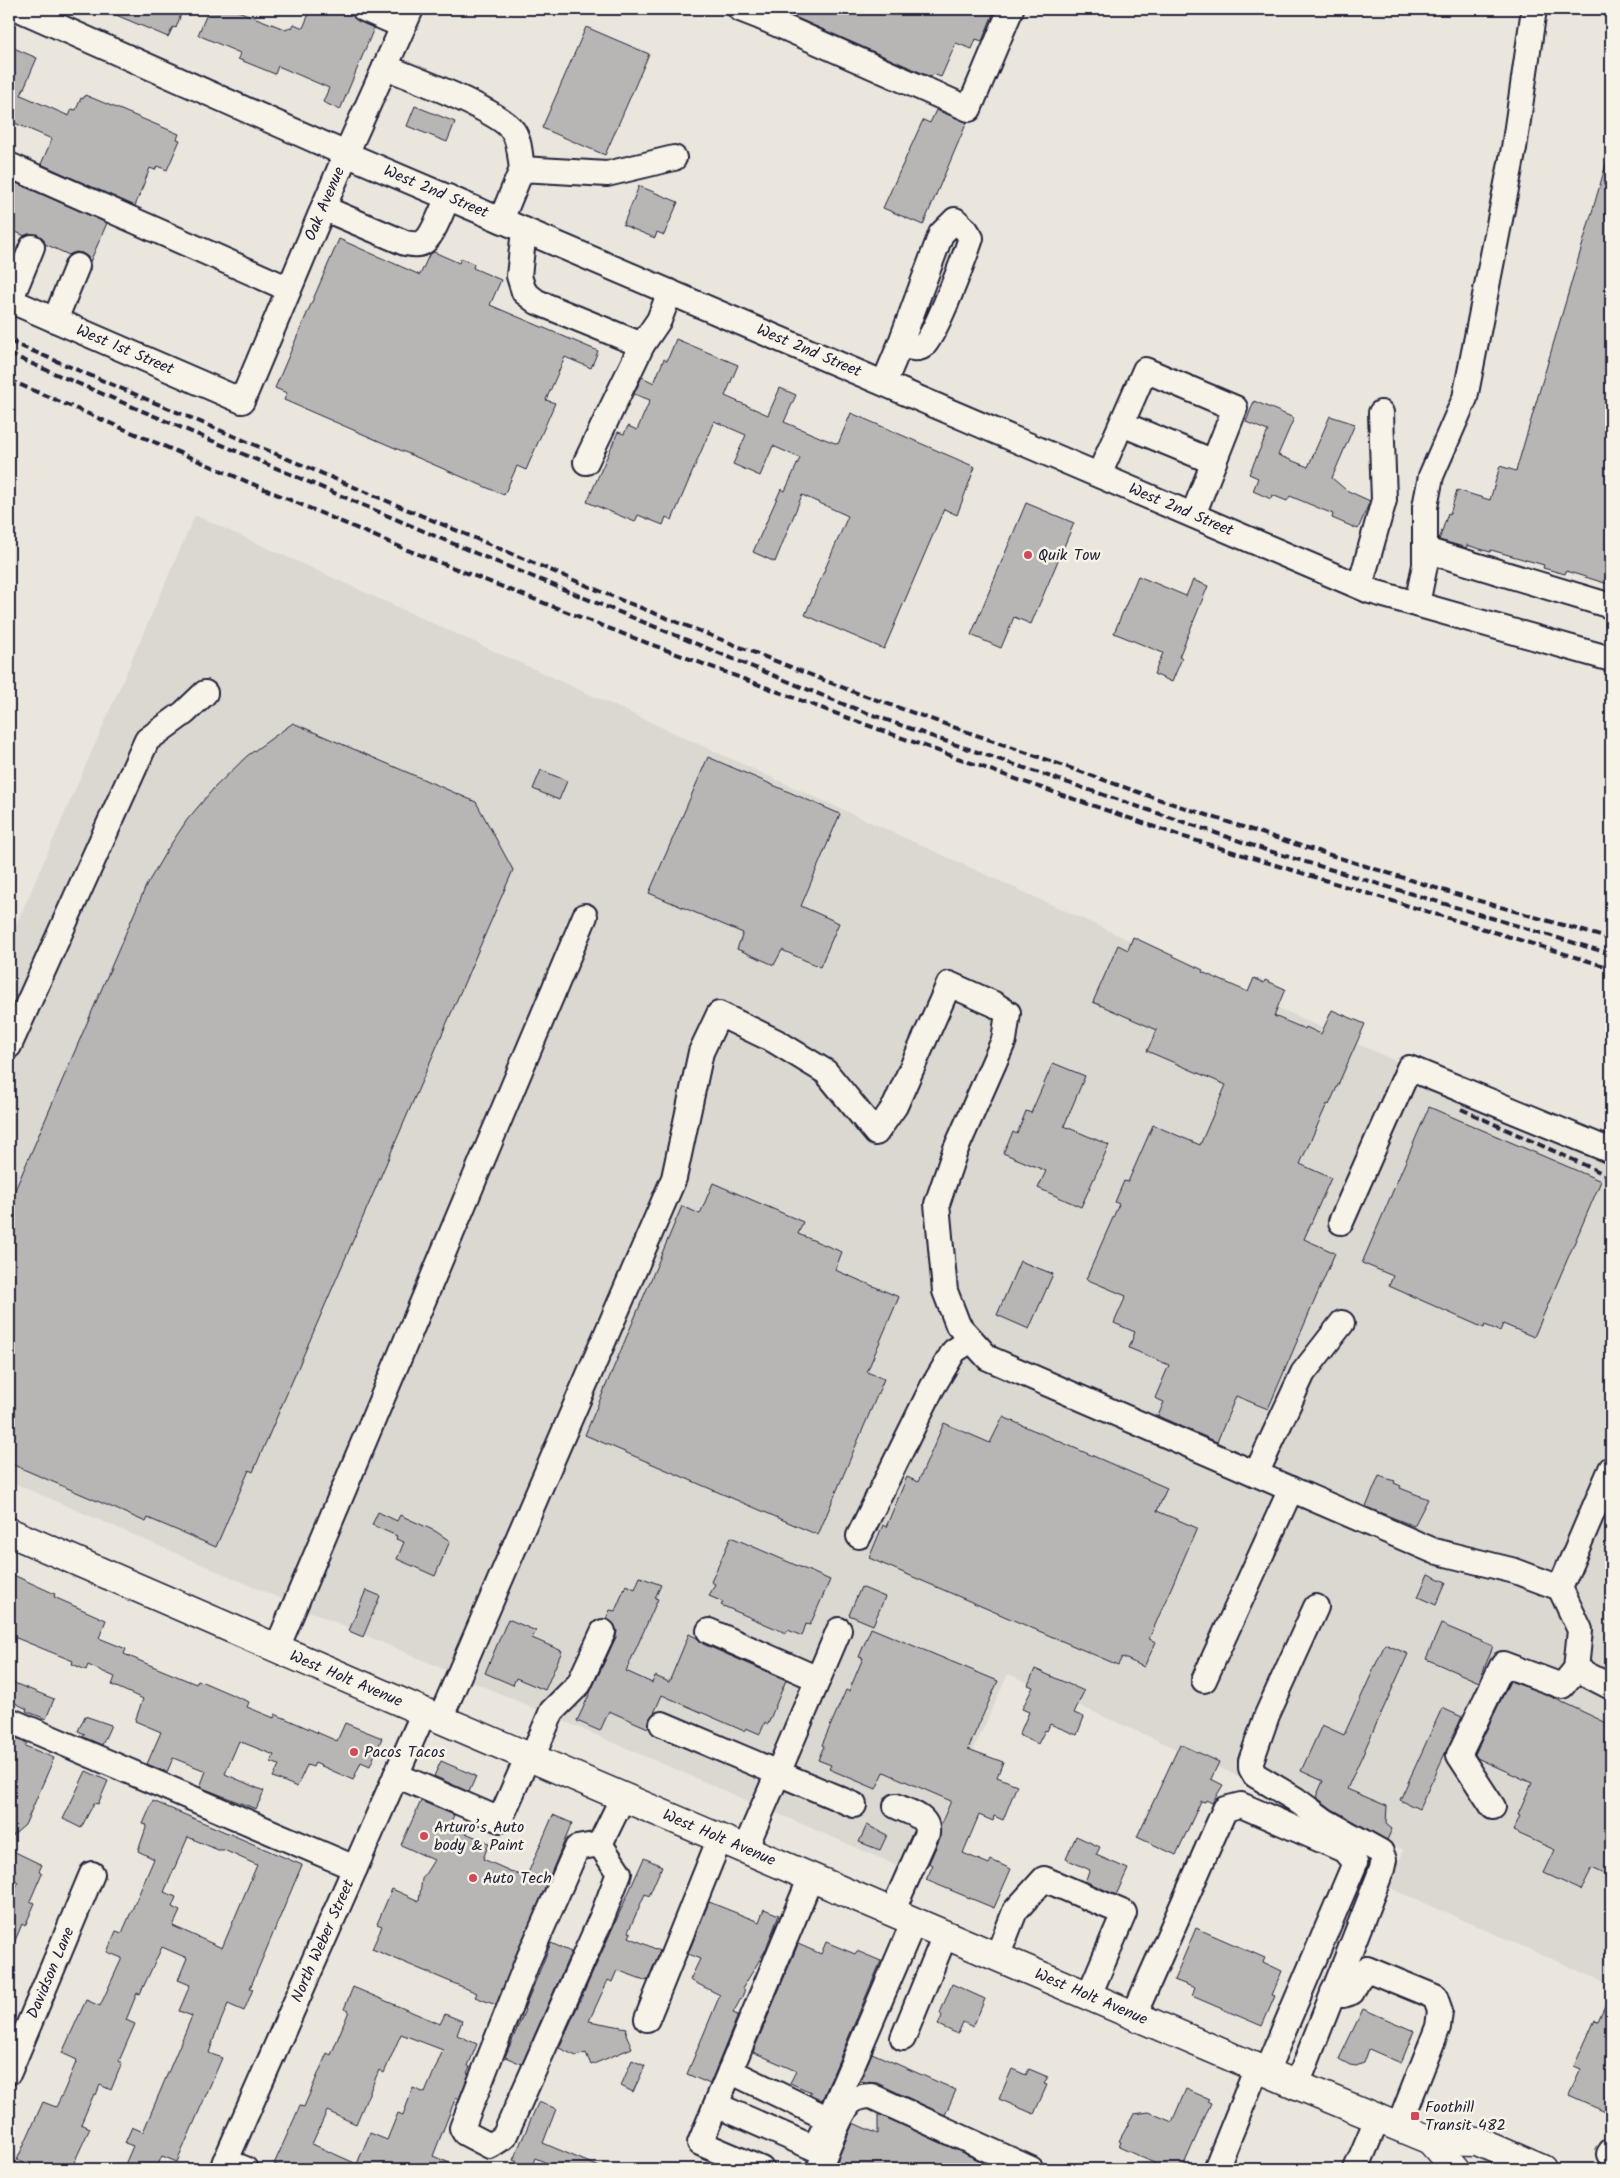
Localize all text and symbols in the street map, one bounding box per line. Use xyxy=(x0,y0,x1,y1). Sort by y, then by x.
street label: West 2nd Street xyxy=(380,159,493,226)
street label: Oak Avenue xyxy=(298,163,352,245)
street label: West 1st Street xyxy=(72,318,179,382)
street label: West 2nd Street xyxy=(753,318,866,385)
street label: West 2nd Street xyxy=(1125,477,1238,544)
place label: Quik Tow xyxy=(1038,543,1100,568)
marker: Quik Tow xyxy=(1022,549,1034,561)
street label: West Holt Avenue xyxy=(286,1644,406,1714)
place label: Pacos Tacos xyxy=(364,1740,445,1765)
marker: Pacos Tacos xyxy=(348,1746,360,1758)
street label: West Holt Avenue xyxy=(659,1803,779,1873)
place label: Arturo’s Auto body & Paint xyxy=(434,1815,525,1858)
marker: Arturo’s Auto body & Paint xyxy=(418,1830,430,1842)
place label: Auto Tech xyxy=(483,1866,552,1891)
marker: Auto Tech xyxy=(467,1872,479,1884)
street label: North Weber Street xyxy=(285,1875,362,2006)
street label: Davidson Lane xyxy=(20,1923,82,2023)
street label: West Holt Avenue xyxy=(1031,1962,1151,2032)
place label: Foothill Transit 482 xyxy=(1425,2095,1506,2138)
marker: Foothill Transit 482 xyxy=(1409,2110,1421,2122)

